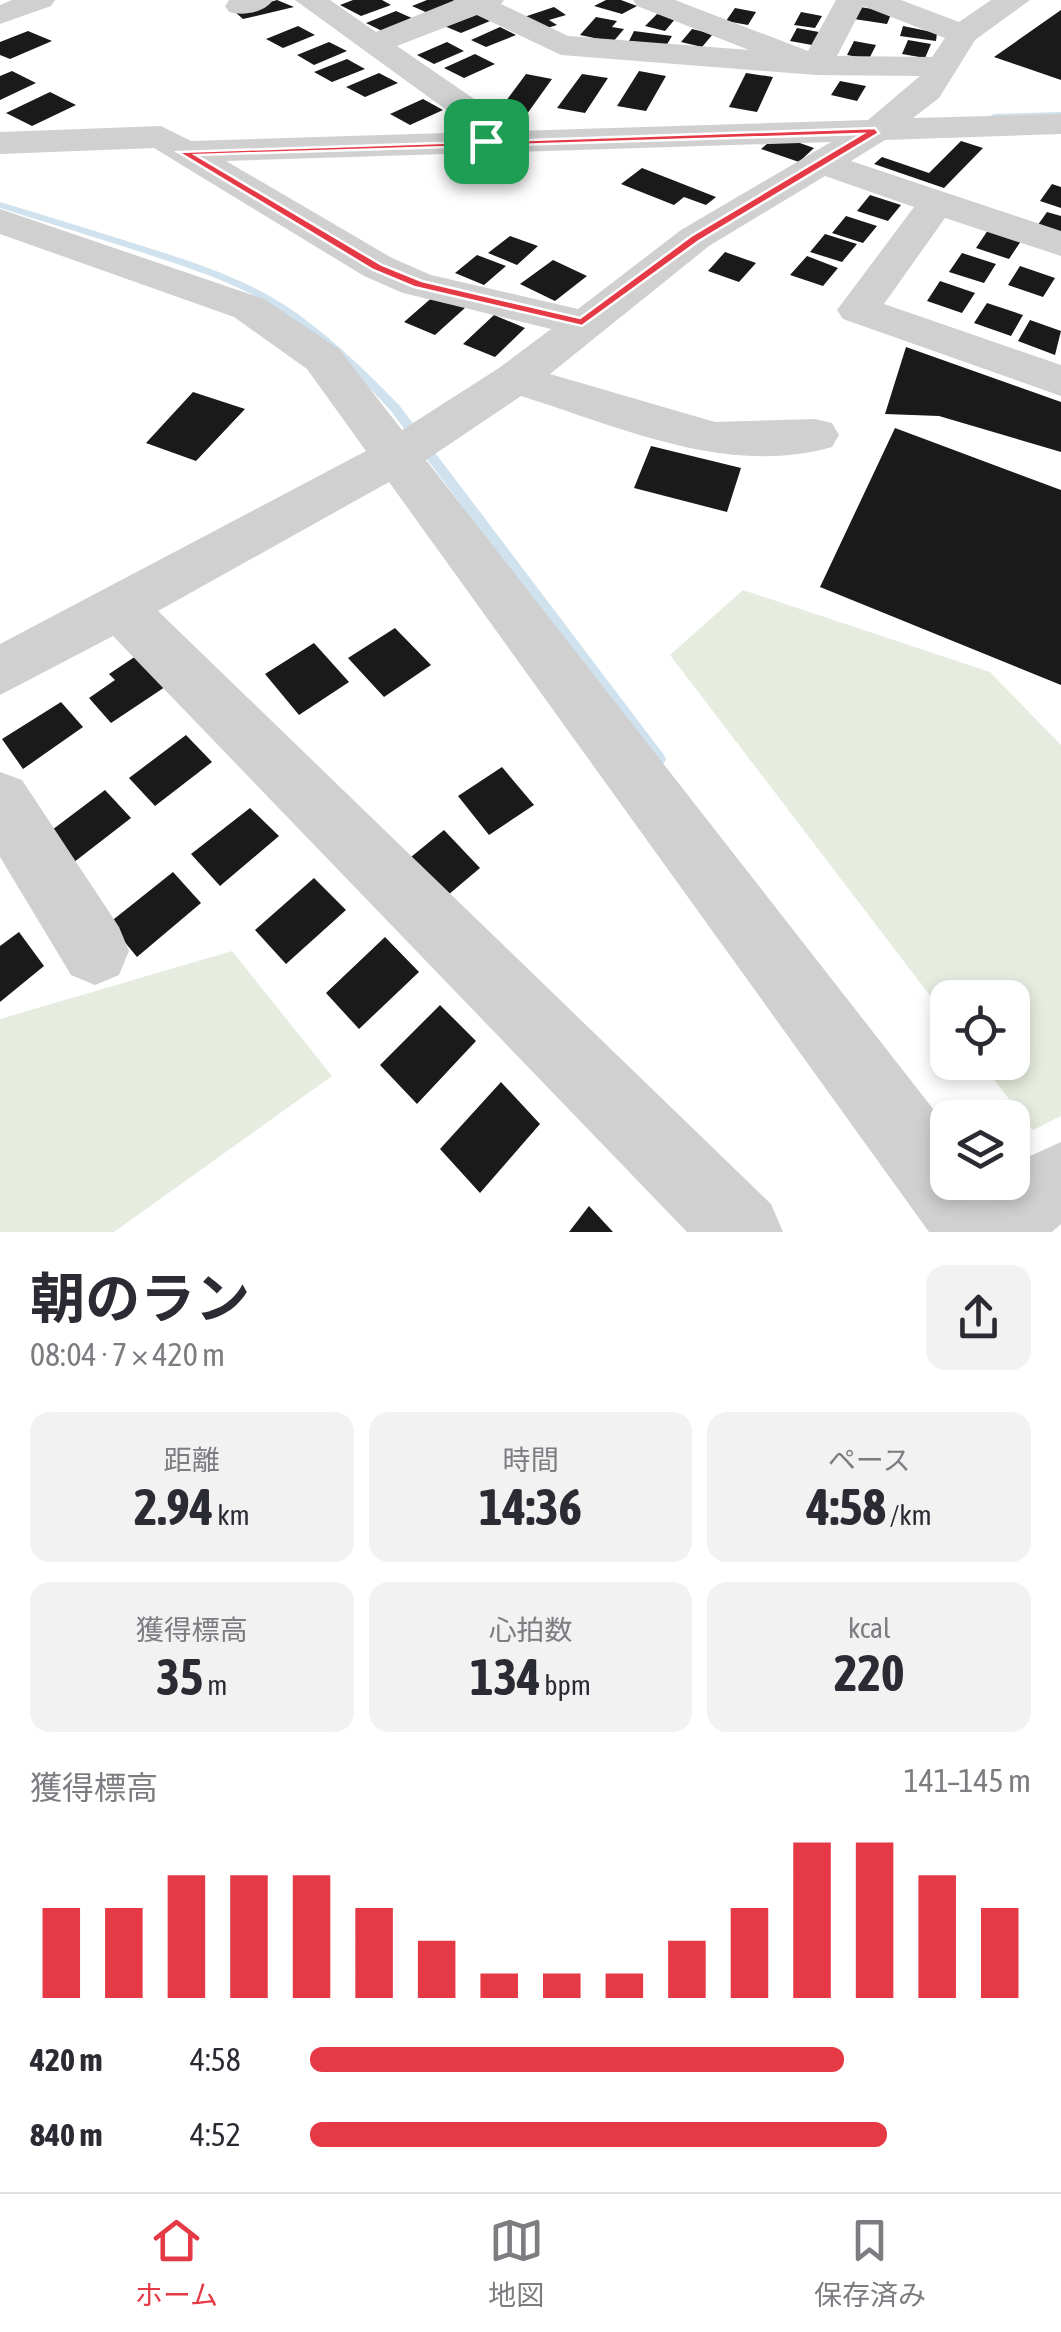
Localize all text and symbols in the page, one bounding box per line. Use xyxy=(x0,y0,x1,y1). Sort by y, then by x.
pin xyxy=(444,99,529,184)
icon: arrive xyxy=(459,114,514,169)
map controls xyxy=(930,980,1030,1200)
button: locate xyxy=(930,980,1030,1080)
button: layers xyxy=(930,1100,1030,1200)
button: share xyxy=(926,1265,1031,1370)
text: 朝のラン xyxy=(30,1267,250,1330)
text: 08:04 · 7 × 420 m xyxy=(30,1336,225,1373)
text: 距離 xyxy=(164,1444,220,1476)
text: 時間 xyxy=(502,1444,559,1476)
text: ペース xyxy=(828,1444,910,1476)
text: 2.94 xyxy=(134,1478,213,1536)
text: 14:36 xyxy=(479,1478,582,1536)
text: 4:58 xyxy=(807,1478,886,1536)
text: km xyxy=(213,1499,250,1531)
text: /km xyxy=(886,1499,932,1531)
text: kcal xyxy=(848,1612,890,1644)
text: 獲得標高 xyxy=(136,1614,248,1646)
text: 心拍数 xyxy=(488,1614,573,1646)
text: 220 xyxy=(834,1644,904,1702)
text: 35 xyxy=(156,1648,203,1706)
text: 134 xyxy=(470,1648,540,1706)
text: m xyxy=(203,1669,227,1701)
text: bpm xyxy=(540,1669,591,1701)
text: 141–145 m xyxy=(904,1762,1031,1799)
text: 獲得標高 xyxy=(30,1769,158,1806)
text: 420 m xyxy=(30,2041,103,2078)
text: 4:58 xyxy=(190,2041,241,2078)
text: 840 m xyxy=(30,2116,103,2153)
text: 4:52 xyxy=(190,2116,241,2153)
tab: ホーム xyxy=(135,2213,218,2313)
tab: 地図 xyxy=(488,2213,544,2313)
tab: 保存済み xyxy=(814,2213,926,2313)

